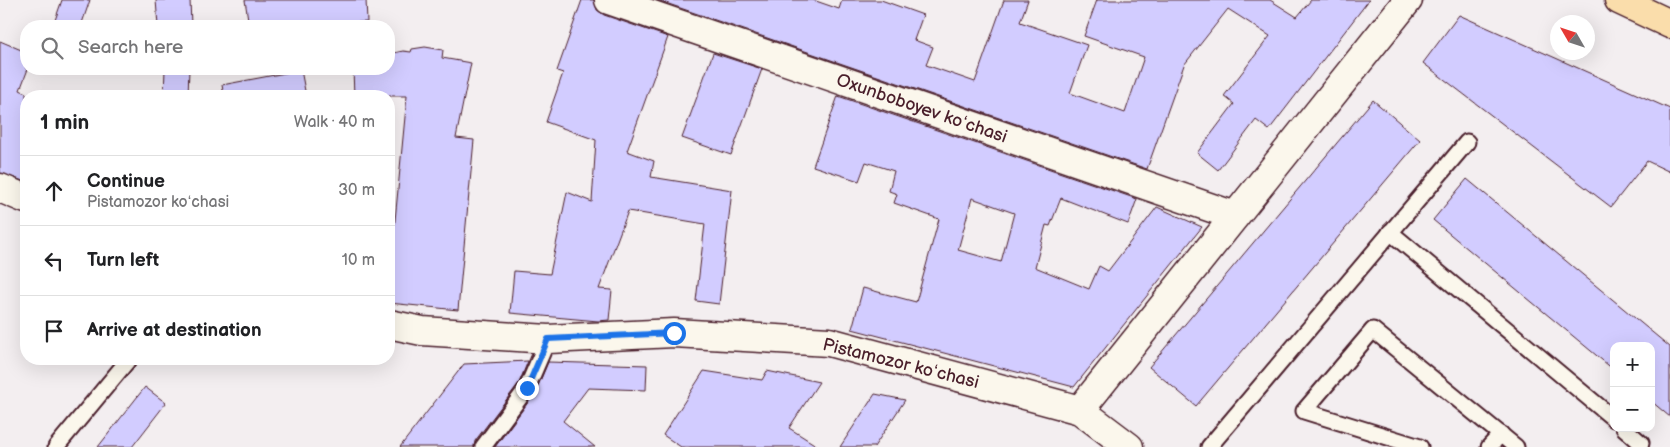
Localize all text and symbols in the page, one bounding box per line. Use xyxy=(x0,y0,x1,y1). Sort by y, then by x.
north arrow xyxy=(1550,15,1595,60)
search box xyxy=(20,20,395,75)
icon: search xyxy=(38,34,66,62)
text: Search here xyxy=(78,36,183,59)
street label: Oxunboboyev koʻchasi xyxy=(834,69,1010,148)
text: 1 min xyxy=(40,110,89,135)
text: Walk · 40 m xyxy=(294,113,375,132)
text: Continue xyxy=(87,170,165,193)
icon: ahead xyxy=(40,177,68,205)
text: 30 m xyxy=(338,181,375,200)
text: Pistamozor koʻchasi xyxy=(87,193,229,212)
icon: left xyxy=(40,247,68,275)
text: Turn left xyxy=(87,249,159,272)
text: 10 m xyxy=(342,251,375,270)
icon: arrive xyxy=(40,317,68,345)
text: Arrive at destination xyxy=(87,319,262,342)
route start xyxy=(663,322,686,345)
street label: Pistamozor koʻchasi xyxy=(821,334,981,393)
map controls xyxy=(1610,342,1655,432)
button: + xyxy=(1610,342,1655,387)
route end xyxy=(516,377,539,400)
button: − xyxy=(1610,387,1655,432)

